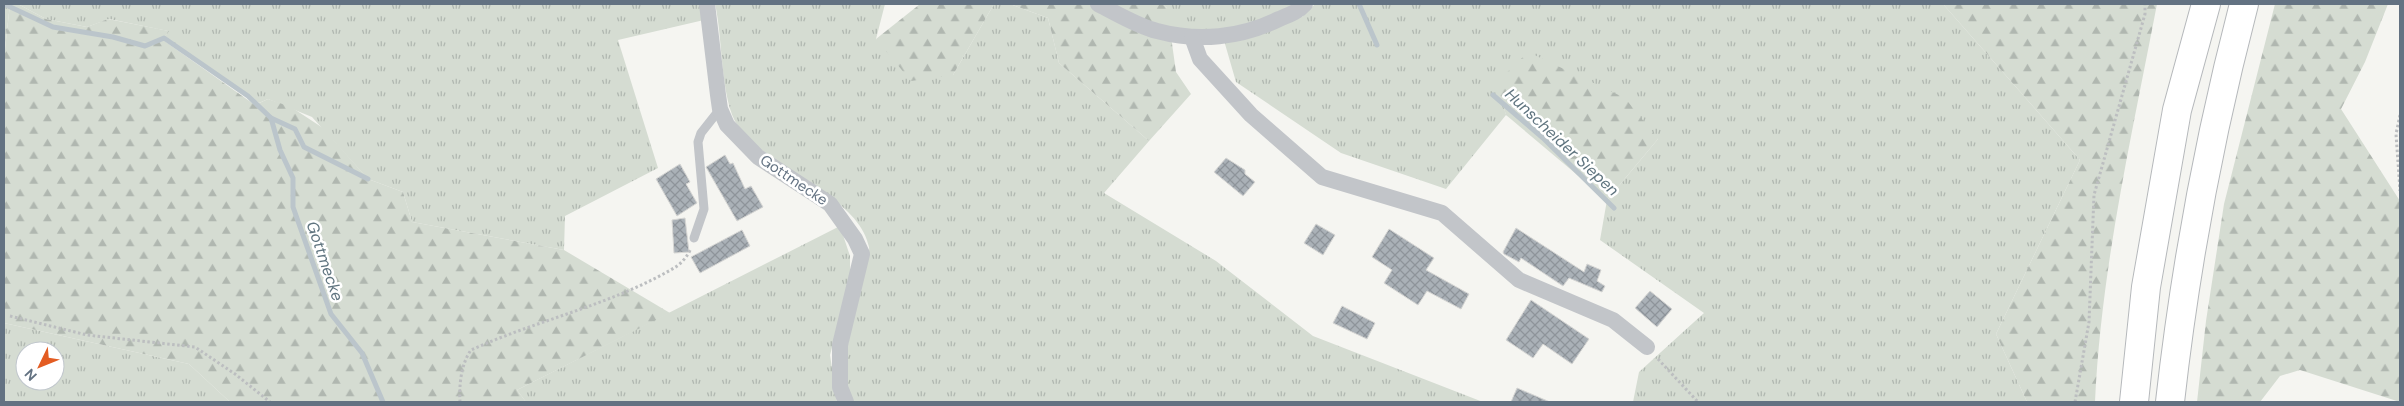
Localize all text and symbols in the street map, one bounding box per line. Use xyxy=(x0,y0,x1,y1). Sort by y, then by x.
water label: Hunscheider Siepen xyxy=(1501,84,1623,200)
street label: Gottmecke xyxy=(756,150,832,210)
water label: Gottmecke xyxy=(302,218,348,304)
north arrow xyxy=(15,341,65,391)
text: N xyxy=(20,365,41,385)

